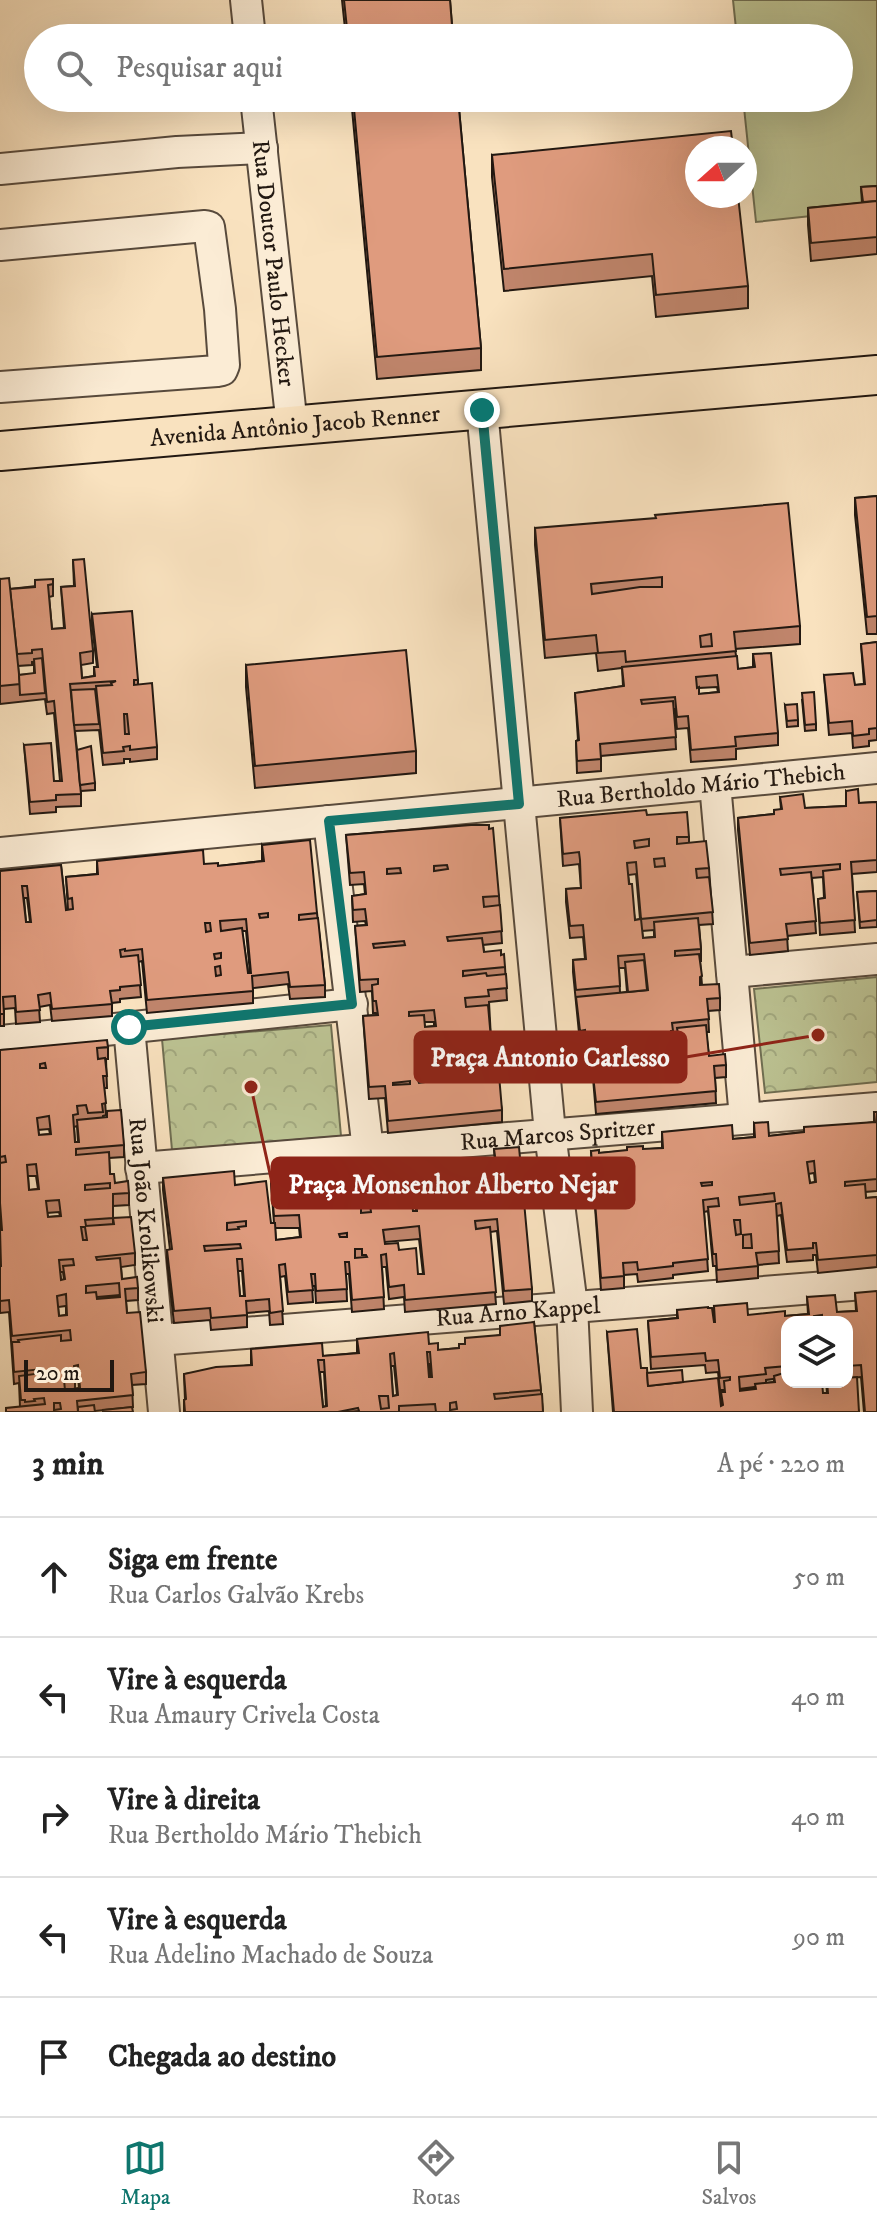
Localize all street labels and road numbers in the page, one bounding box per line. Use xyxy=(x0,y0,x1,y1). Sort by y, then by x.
street label: Rua Doutor Paulo Hecker xyxy=(245,138,302,388)
street label: Avenida Antônio Jacob Renner xyxy=(149,399,441,454)
street label: Rua Bertholdo Mário Thebich xyxy=(555,757,847,815)
street label: Rua Marcos Spritzer xyxy=(459,1112,656,1158)
street label: Rua João Krolikowski xyxy=(121,1116,170,1324)
street label: Rua Arno Kappel xyxy=(435,1291,602,1334)

